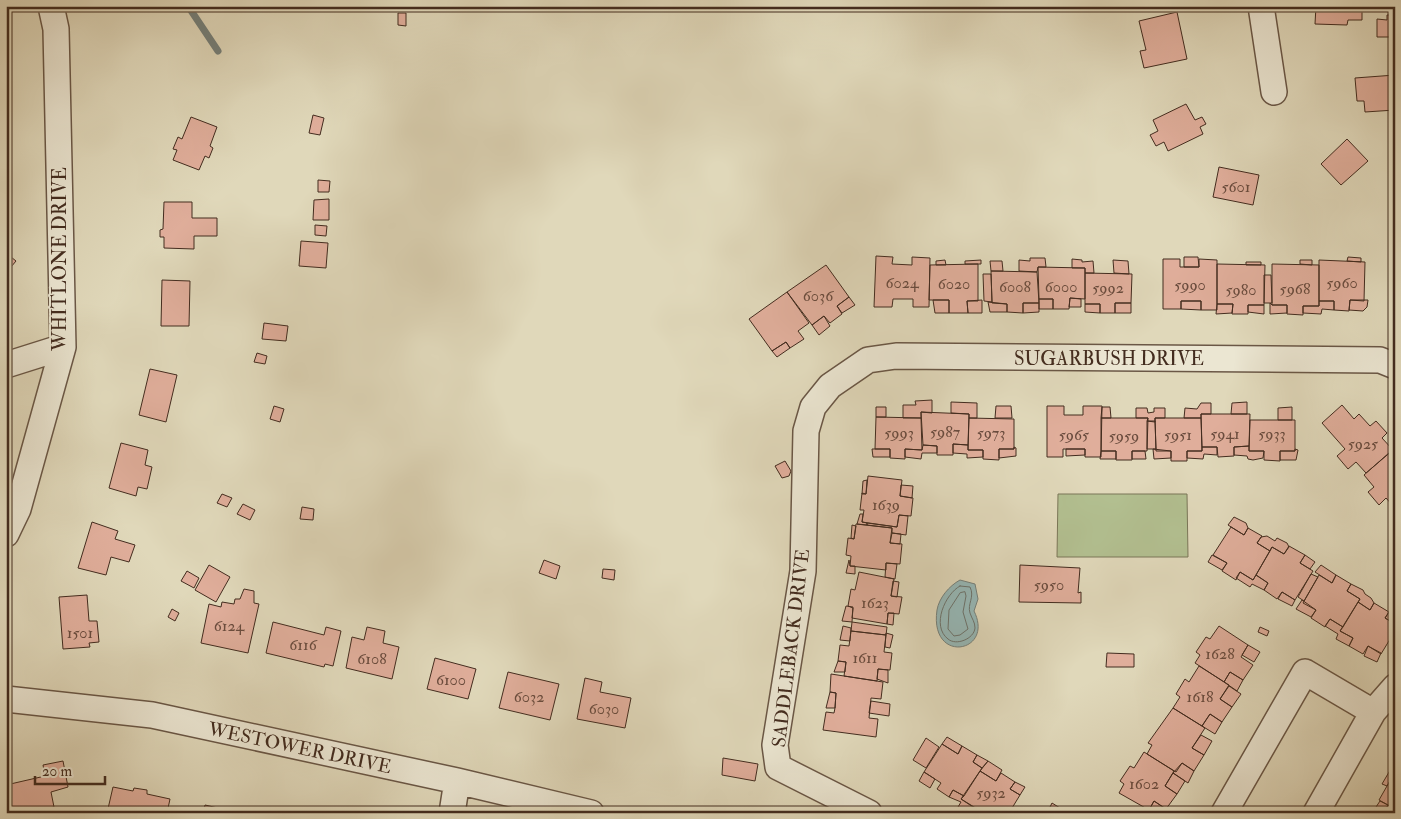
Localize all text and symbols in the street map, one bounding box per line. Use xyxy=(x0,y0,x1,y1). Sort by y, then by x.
street label: WHITLONE DRIVE xyxy=(48,167,72,352)
house number: 5601 xyxy=(1222,177,1250,197)
house number: 6024 xyxy=(886,273,920,293)
house number: 5960 xyxy=(1326,273,1358,293)
house number: 6020 xyxy=(938,274,970,294)
house number: 5990 xyxy=(1174,275,1206,295)
house number: 6008 xyxy=(999,277,1031,297)
house number: 6000 xyxy=(1045,277,1077,297)
house number: 5992 xyxy=(1092,278,1124,298)
house number: 5968 xyxy=(1280,279,1311,299)
house number: 5980 xyxy=(1226,280,1256,300)
house number: 6036 xyxy=(803,286,834,306)
street label: SUGARBUSH DRIVE xyxy=(1014,347,1204,371)
house number: 5987 xyxy=(930,422,961,442)
house number: 5993 xyxy=(884,423,914,443)
house number: 5973 xyxy=(977,423,1005,443)
house number: 5941 xyxy=(1210,424,1240,444)
house number: 5933 xyxy=(1258,424,1286,444)
house number: 5965 xyxy=(1059,425,1089,445)
house number: 5951 xyxy=(1164,425,1192,445)
house number: 5959 xyxy=(1109,426,1139,446)
house number: 5925 xyxy=(1348,434,1378,454)
house number: 1639 xyxy=(872,495,900,515)
street label: SADDLEBACK DRIVE xyxy=(767,547,815,749)
house number: 5950 xyxy=(1034,575,1064,595)
house number: 1623 xyxy=(861,593,889,613)
house number: 6124 xyxy=(214,616,246,636)
house number: 1501 xyxy=(67,623,93,643)
house number: 6116 xyxy=(289,635,318,655)
house number: 1628 xyxy=(1205,644,1235,664)
house number: 1611 xyxy=(852,648,878,668)
house number: 6108 xyxy=(357,649,387,669)
house number: 6100 xyxy=(436,670,466,690)
house number: 6032 xyxy=(514,687,544,707)
house number: 1618 xyxy=(1187,687,1214,707)
house number: 6030 xyxy=(589,699,619,719)
street label: WESTOWER DRIVE xyxy=(205,717,394,779)
scale bar xyxy=(35,754,105,786)
text: 20 m xyxy=(42,762,72,781)
house number: 1602 xyxy=(1129,774,1159,794)
house number: 5932 xyxy=(976,783,1006,803)

